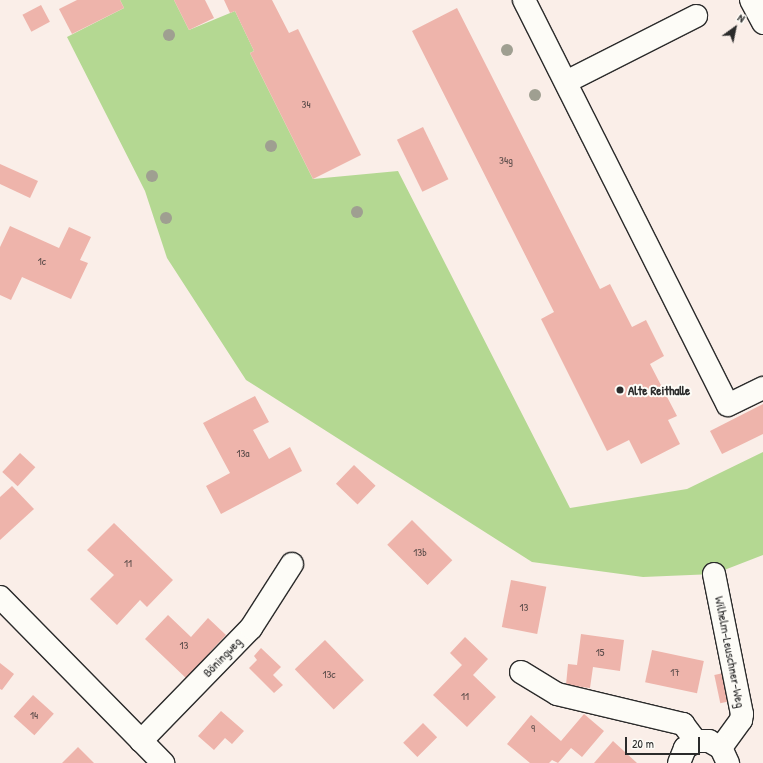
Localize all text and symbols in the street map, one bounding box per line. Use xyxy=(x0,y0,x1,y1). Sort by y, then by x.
north arrow xyxy=(715,8,755,48)
text: N xyxy=(735,10,748,25)
house number: 34 xyxy=(301,97,311,111)
house number: 34g xyxy=(499,153,513,167)
house number: 1c xyxy=(38,254,46,268)
place label: Alte Reithalle xyxy=(628,382,690,398)
marker: Alte Reithalle xyxy=(615,385,625,395)
house number: 13a xyxy=(236,446,250,460)
house number: 13b xyxy=(413,545,427,559)
house number: 11 xyxy=(124,556,132,570)
street label: Wilhelm-Leuschner-Weg xyxy=(712,595,748,709)
house number: 13 xyxy=(520,600,528,614)
street label: Böningweg xyxy=(199,634,245,680)
house number: 13 xyxy=(180,638,188,652)
house number: 15 xyxy=(596,645,604,659)
house number: 17 xyxy=(670,665,680,679)
house number: 13c xyxy=(322,667,336,681)
house number: 11 xyxy=(461,689,469,703)
house number: 14 xyxy=(30,708,38,722)
house number: 9 xyxy=(531,721,535,735)
scale bar xyxy=(627,729,702,755)
text: 20 m xyxy=(632,735,654,752)

